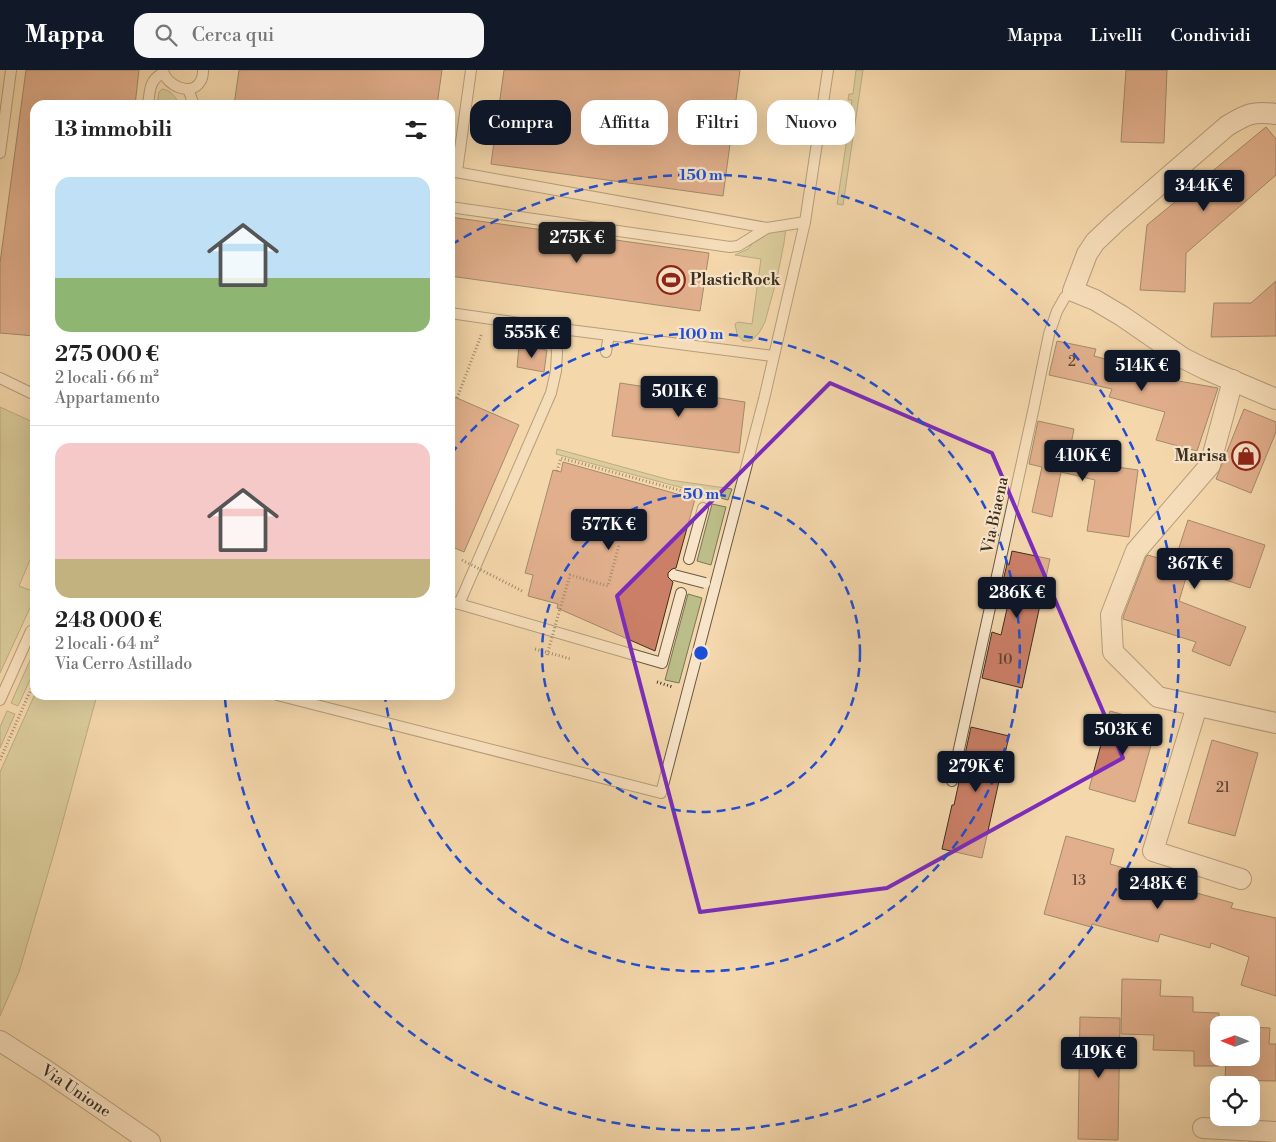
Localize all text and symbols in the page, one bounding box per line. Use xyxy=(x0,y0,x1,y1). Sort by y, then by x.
search box xyxy=(134,13,484,58)
text: Mappa xyxy=(25,20,104,50)
icon: search xyxy=(152,21,180,49)
text: Cerca qui xyxy=(192,23,274,47)
text: Mappa xyxy=(1007,24,1062,47)
text: Livelli xyxy=(1090,24,1143,47)
text: Condividi xyxy=(1171,24,1251,47)
chip: Compra xyxy=(470,100,571,145)
chip: Affitta xyxy=(581,100,668,145)
chip: Filtri xyxy=(678,100,757,145)
chip: Nuovo xyxy=(767,100,855,145)
icon: filters xyxy=(402,116,430,144)
text: 13 immobili xyxy=(55,117,172,143)
text: 150 m xyxy=(679,166,723,185)
pin: 344K € xyxy=(1163,170,1245,212)
text: 344K € xyxy=(1175,176,1233,196)
icon: home xyxy=(198,210,288,300)
pin: 275K € xyxy=(536,222,618,264)
text: 275K € xyxy=(550,228,604,248)
sports icon: PlasticRock xyxy=(656,265,686,295)
place label: PlasticRock xyxy=(690,270,782,290)
pin: 555K € xyxy=(491,316,573,359)
text: 555K € xyxy=(504,323,560,343)
text: 100 m xyxy=(679,325,724,344)
text: 275 000 € xyxy=(55,342,159,368)
pin: 514K € xyxy=(1101,350,1183,392)
house number: 2 xyxy=(1068,353,1076,371)
text: 514K € xyxy=(1115,356,1169,376)
text: 2 locali · 66 m² xyxy=(55,368,159,388)
pin: 501K € xyxy=(638,376,720,418)
text: 501K € xyxy=(652,382,706,402)
text: Appartamento xyxy=(55,388,160,408)
pin: 410K € xyxy=(1042,440,1124,482)
shop icon: Marisa xyxy=(1231,441,1261,471)
text: 410K € xyxy=(1055,446,1111,466)
place label: Marisa xyxy=(1175,446,1227,466)
street label: Via Biaena xyxy=(977,474,1013,556)
icon: home xyxy=(198,475,288,565)
text: 50 m xyxy=(683,485,719,504)
pin: 577K € xyxy=(568,508,650,551)
text: 577K € xyxy=(582,515,636,535)
pin: 367K € xyxy=(1154,548,1236,590)
text: 367K € xyxy=(1168,554,1222,574)
pin: 286K € xyxy=(976,576,1058,619)
text: 286K € xyxy=(989,583,1045,603)
text: 248 000 € xyxy=(55,608,162,634)
text: 2 locali · 64 m² xyxy=(55,634,159,654)
centre of rings xyxy=(692,644,710,662)
house number: 10 xyxy=(998,651,1012,669)
text: Via Cerro Astillado xyxy=(55,654,192,674)
pin: 503K € xyxy=(1082,714,1164,756)
text: 503K € xyxy=(1094,720,1152,740)
pin: 279K € xyxy=(935,750,1017,793)
text: 279K € xyxy=(948,757,1004,777)
house number: 21 xyxy=(1216,779,1230,797)
pin: 248K € xyxy=(1117,868,1199,910)
house number: 13 xyxy=(1072,872,1086,890)
text: 248K € xyxy=(1130,874,1187,894)
north arrow xyxy=(1210,1016,1260,1066)
map controls xyxy=(1210,1016,1260,1126)
pin: 419K € xyxy=(1058,1036,1140,1079)
text: 419K € xyxy=(1072,1043,1126,1063)
street label: Via Unione xyxy=(36,1060,115,1122)
button: locate xyxy=(1210,1076,1260,1126)

